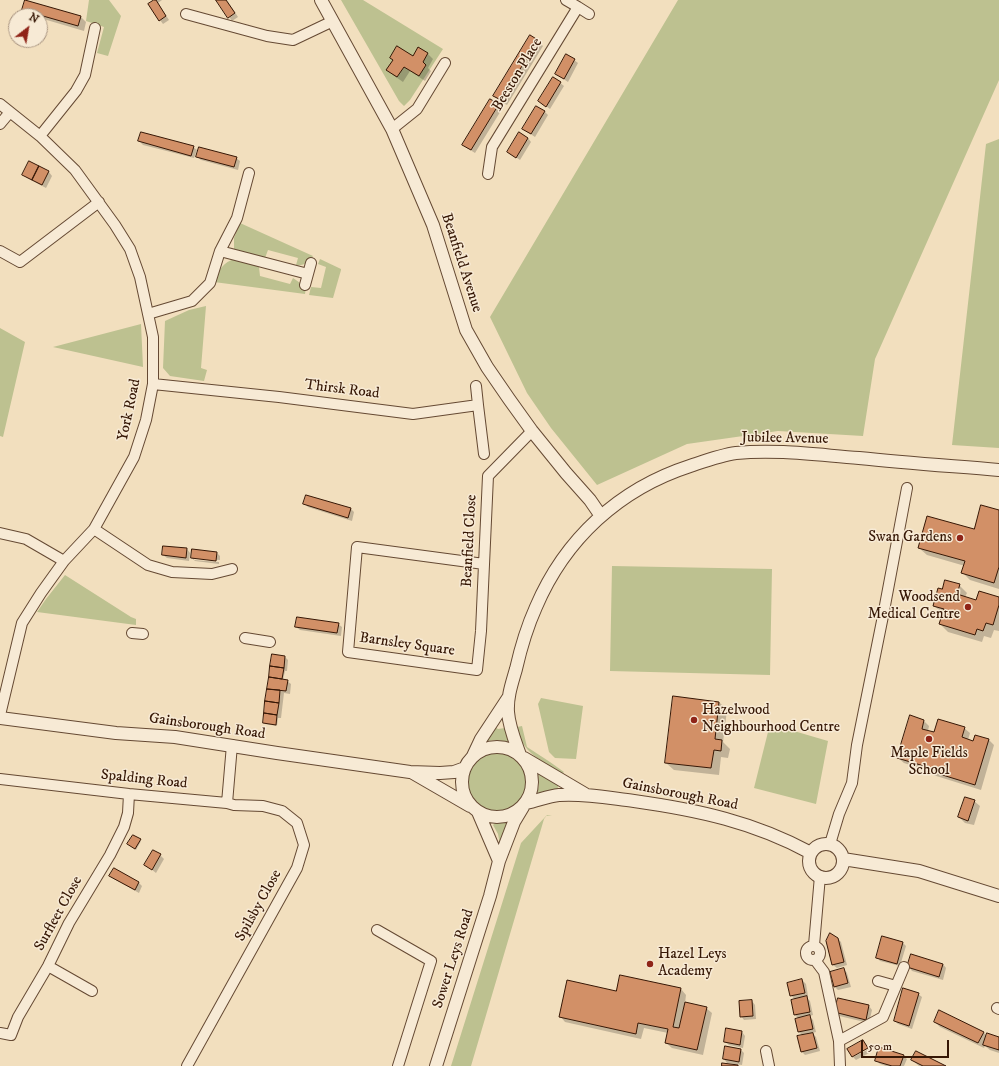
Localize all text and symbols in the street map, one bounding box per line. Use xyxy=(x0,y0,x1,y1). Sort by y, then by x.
north arrow xyxy=(8,8,48,48)
text: N xyxy=(26,10,41,27)
street label: Beeston Place xyxy=(489,35,547,115)
street label: Beanfield Avenue xyxy=(437,211,485,315)
street label: Thirsk Road xyxy=(303,376,381,404)
street label: York Road xyxy=(115,377,145,443)
street label: Jubilee Avenue xyxy=(741,429,829,449)
street label: Beanfield Close xyxy=(459,494,481,588)
place label: Swan Gardens xyxy=(868,529,952,547)
marker: Swan Gardens xyxy=(955,533,965,543)
place label: Woodsend Medical Centre xyxy=(868,589,960,624)
marker: Woodsend Medical Centre xyxy=(963,602,973,612)
street label: Barnsley Square xyxy=(358,629,456,661)
place label: Hazelwood Neighbourhood Centre xyxy=(702,702,840,737)
street label: Gainsborough Road xyxy=(148,710,266,744)
marker: Hazelwood Neighbourhood Centre xyxy=(689,715,699,725)
marker: Maple Fields School xyxy=(924,734,934,744)
place label: Maple Fields School xyxy=(890,745,968,780)
street label: Spalding Road xyxy=(100,767,188,793)
street label: Gainsborough Road xyxy=(621,775,739,815)
street label: Spilsby Close xyxy=(232,867,286,945)
street label: Surfleet Close xyxy=(31,874,87,954)
street label: Sower Leys Road xyxy=(430,907,478,1011)
place label: Hazel Leys Academy xyxy=(658,946,727,981)
marker: Hazel Leys Academy xyxy=(645,959,655,969)
scale bar xyxy=(863,1032,951,1058)
text: 50 m xyxy=(868,1039,892,1054)

